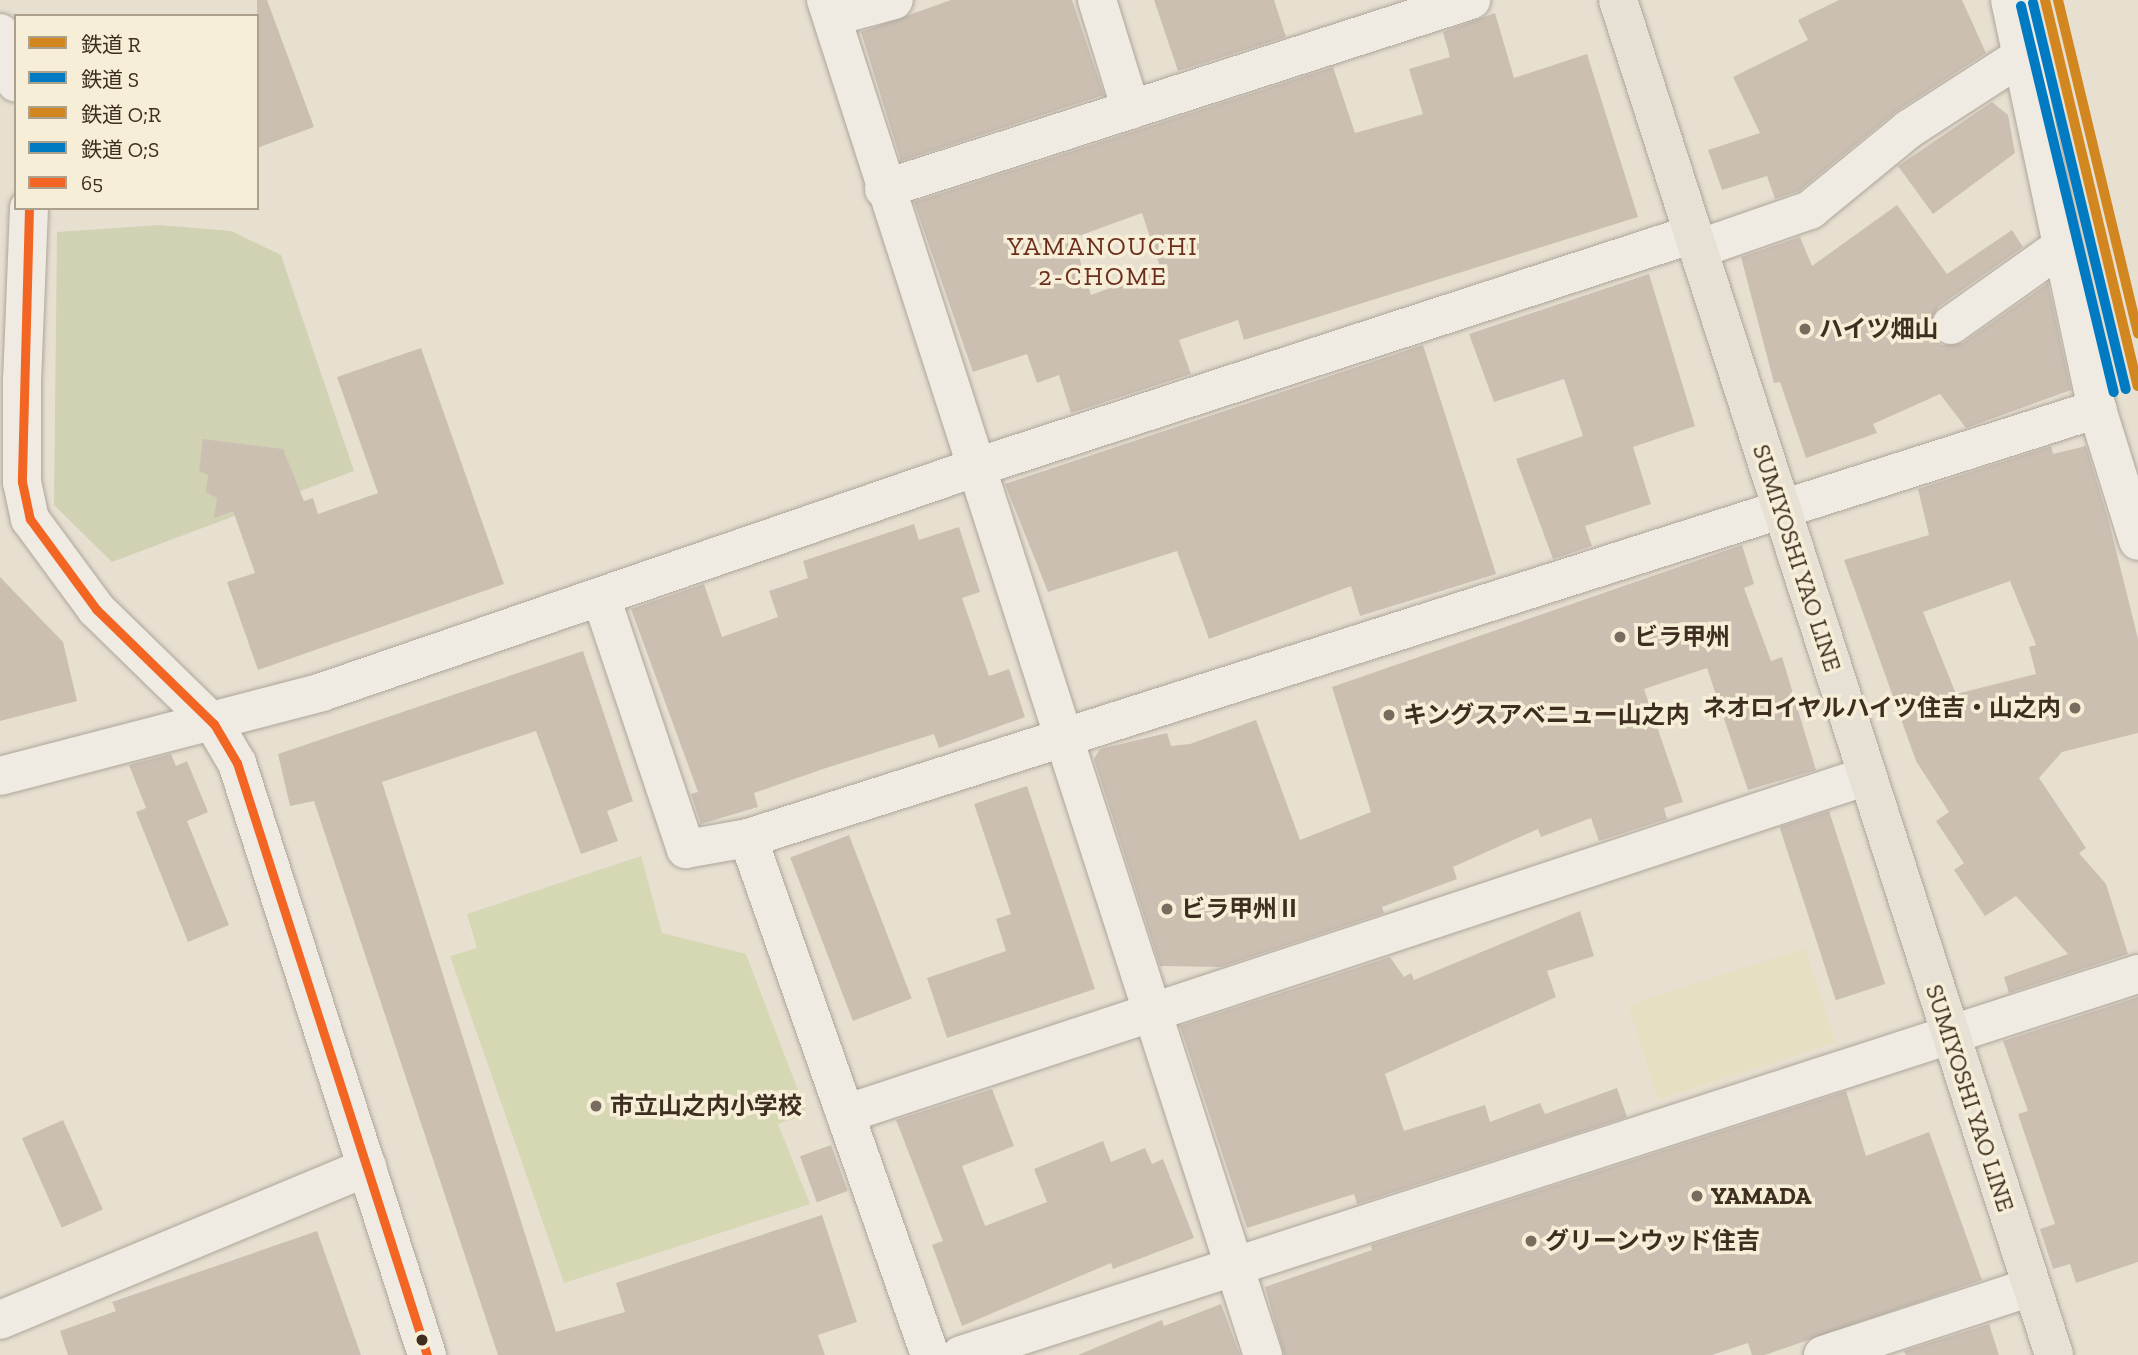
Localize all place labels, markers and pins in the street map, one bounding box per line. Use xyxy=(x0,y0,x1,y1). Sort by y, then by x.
place label: ハイツ畑山 xyxy=(1819,315,1939,343)
marker: ハイツ畑山 xyxy=(1797,321,1813,337)
place label: ビラ甲州 xyxy=(1634,623,1730,651)
marker: ビラ甲州 xyxy=(1612,629,1628,645)
place label: ネオロイヤルハイツ住吉・山之内 xyxy=(1701,694,2061,722)
marker: ネオロイヤルハイツ住吉・山之内 xyxy=(2067,700,2083,716)
place label: キングスアベニュー山之内 xyxy=(1403,701,1691,729)
marker: キングスアベニュー山之内 xyxy=(1381,707,1397,723)
place label: ビラ甲州Ⅱ xyxy=(1181,895,1301,923)
marker: ビラ甲州Ⅱ xyxy=(1159,901,1175,917)
place label: 市立山之内小学校 xyxy=(610,1092,802,1120)
marker: 市立山之内小学校 xyxy=(588,1098,604,1114)
place label: YAMADA xyxy=(1711,1182,1811,1210)
marker: YAMADA xyxy=(1689,1188,1705,1204)
place label: グリーンウッド住吉 xyxy=(1545,1227,1761,1255)
marker: グリーンウッド住吉 xyxy=(1523,1233,1539,1249)
unlabelled marker xyxy=(415,1333,429,1347)

